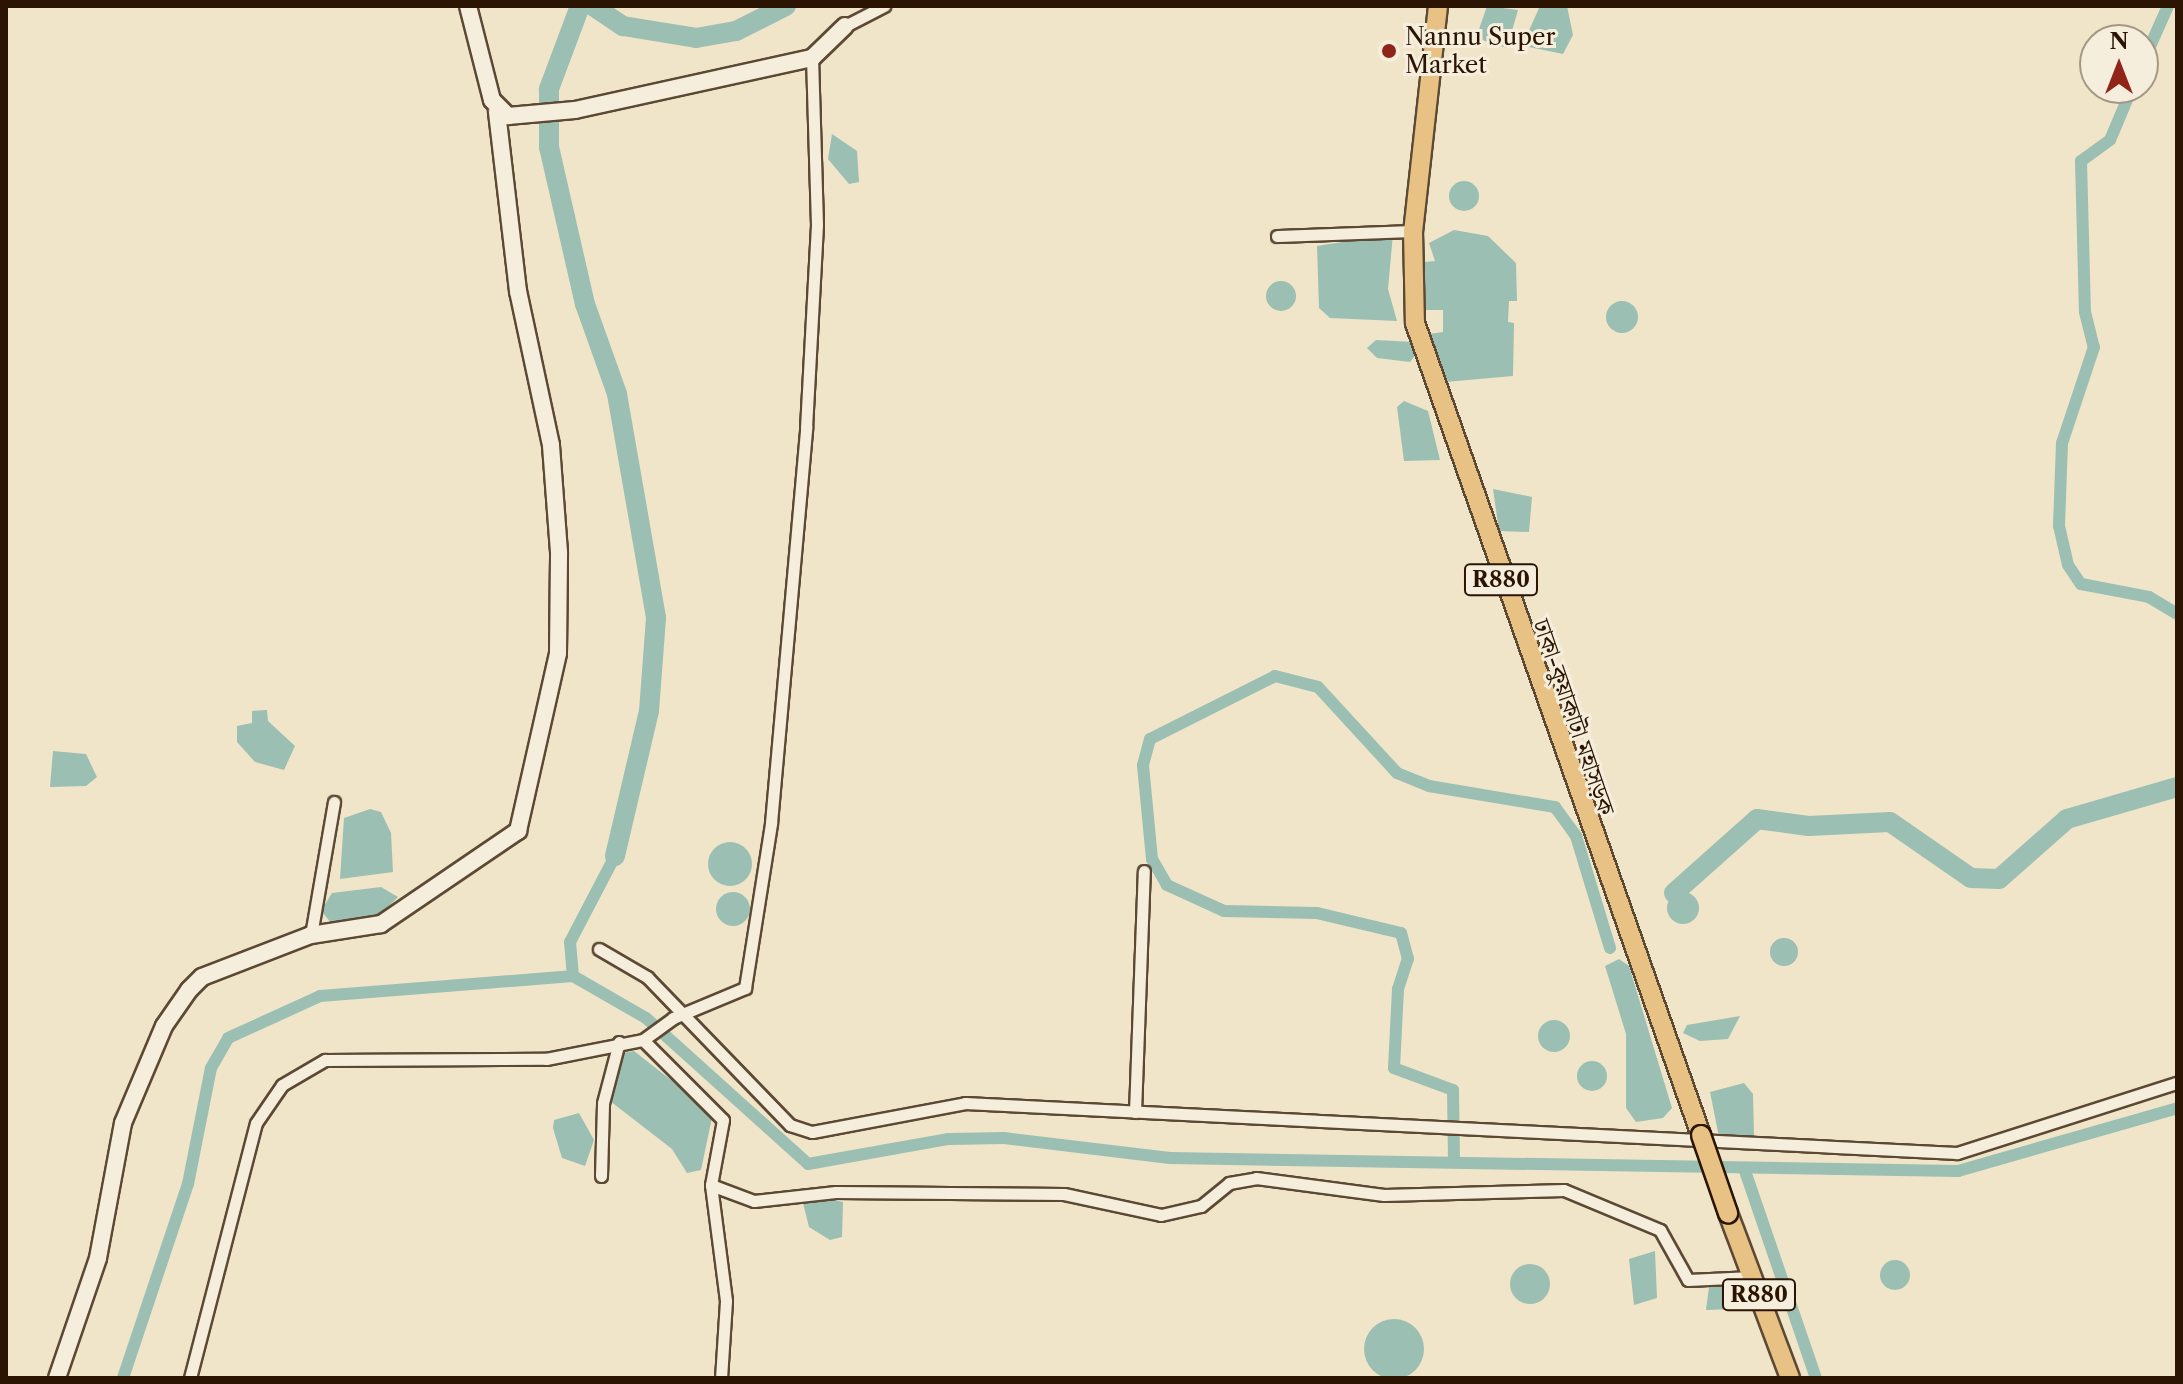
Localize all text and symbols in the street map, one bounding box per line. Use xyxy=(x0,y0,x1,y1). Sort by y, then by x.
place label: Nannu Super Market xyxy=(1405,23,1556,79)
north arrow xyxy=(2079,24,2159,104)
text: N xyxy=(2109,28,2129,55)
marker: Nannu Super Market xyxy=(1380,42,1398,60)
road number: R880 xyxy=(1463,562,1539,598)
street label: ঢাকা-কুয়াকাটা মহাসড়ক xyxy=(1527,615,1621,819)
road number: R880 xyxy=(1721,1277,1797,1313)

